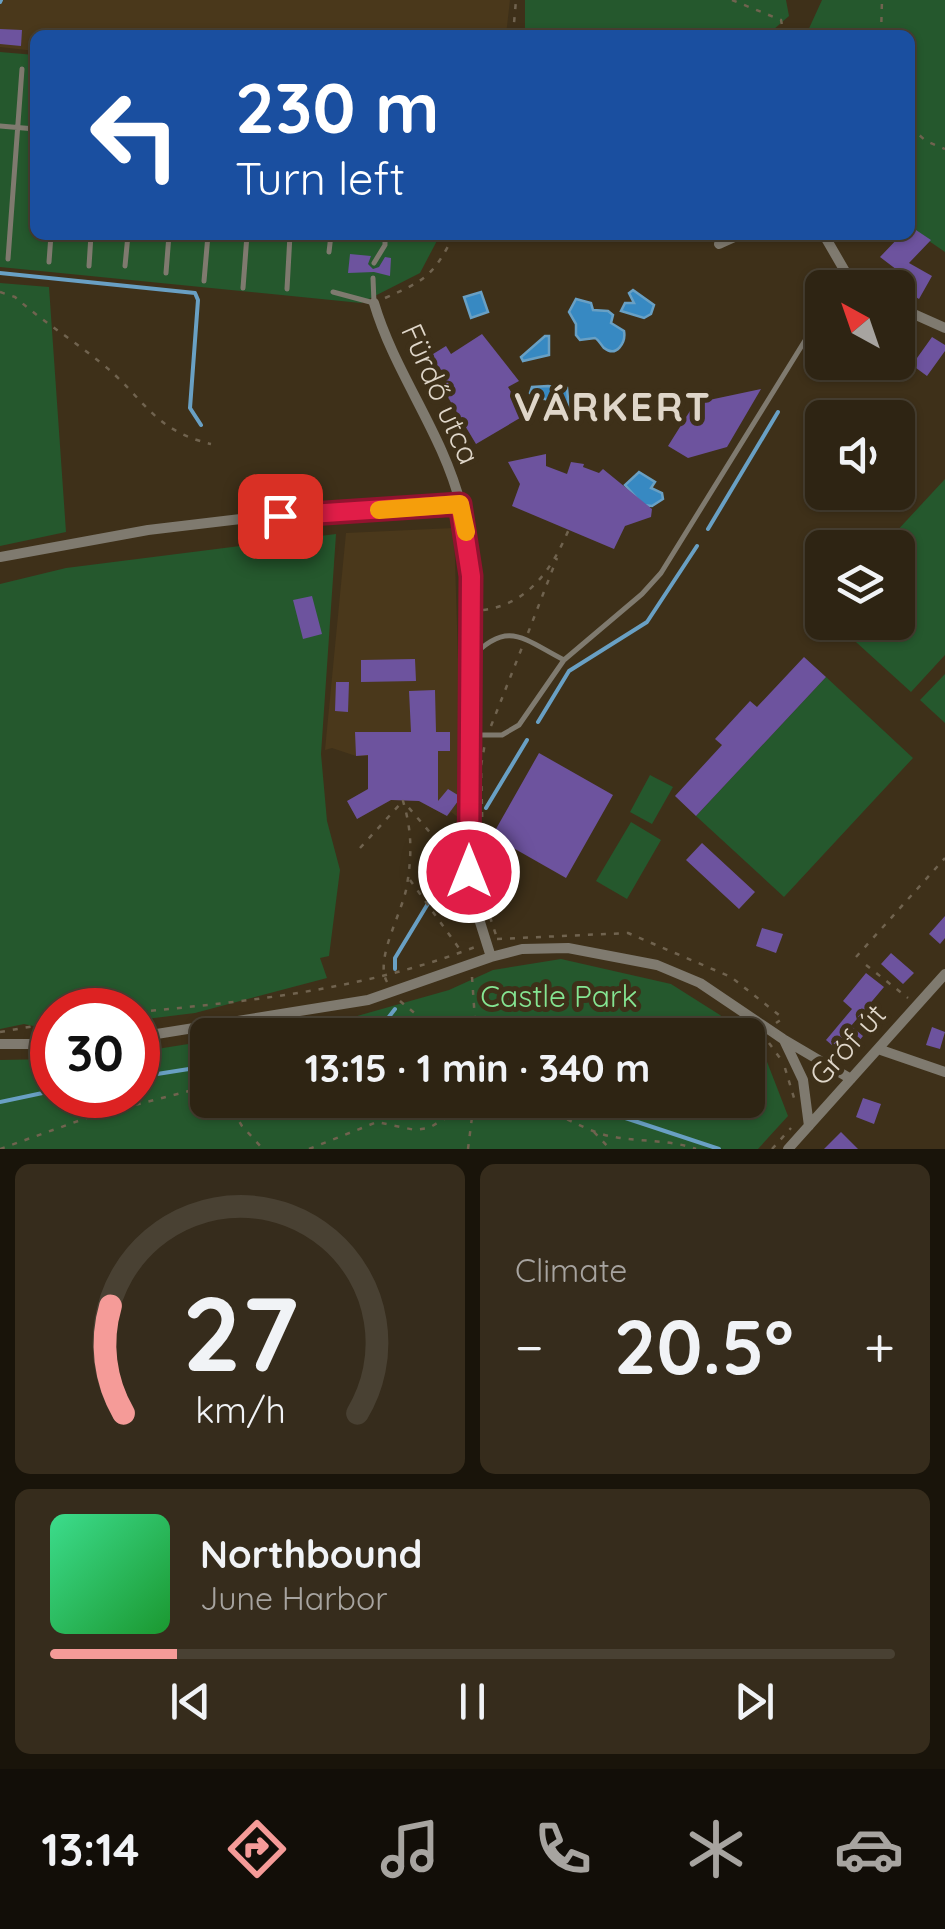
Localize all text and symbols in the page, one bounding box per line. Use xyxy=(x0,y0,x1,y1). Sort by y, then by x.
text: 230 m xyxy=(235,63,440,151)
icon: left xyxy=(70,70,200,200)
text: Turn left xyxy=(235,150,405,206)
north arrow xyxy=(805,270,915,380)
map controls xyxy=(805,270,915,640)
street label: Fürdő utca xyxy=(393,317,489,470)
district label: VÁRKERT xyxy=(514,381,712,431)
button: sound xyxy=(805,400,915,510)
pin xyxy=(238,474,323,559)
icon: arrive xyxy=(253,489,308,544)
button: layers xyxy=(805,530,915,640)
position arrow xyxy=(417,820,521,924)
park label: Castle Park xyxy=(480,977,638,1015)
speed limit sign: 30 xyxy=(30,988,160,1118)
street label: Gróf út xyxy=(801,996,894,1093)
text: 13:15 · 1 min · 340 m xyxy=(305,1044,650,1092)
text: Climate xyxy=(515,1250,627,1290)
text: 27 xyxy=(182,1267,298,1397)
text: 20.5° xyxy=(614,1299,794,1393)
text: − xyxy=(515,1312,544,1381)
text: + xyxy=(864,1312,895,1381)
text: km/h xyxy=(195,1387,285,1432)
text: Northbound xyxy=(200,1530,422,1578)
text: June Harbor xyxy=(200,1578,388,1618)
icon: previous xyxy=(163,1674,218,1729)
icon: pause xyxy=(445,1674,500,1729)
icon: next xyxy=(727,1674,782,1729)
icon: directions xyxy=(222,1814,292,1884)
icon: music xyxy=(375,1814,445,1884)
icon: phone xyxy=(528,1814,598,1884)
icon: climate xyxy=(681,1814,751,1884)
icon: car xyxy=(834,1814,904,1884)
text: 13:14 xyxy=(41,1821,139,1877)

